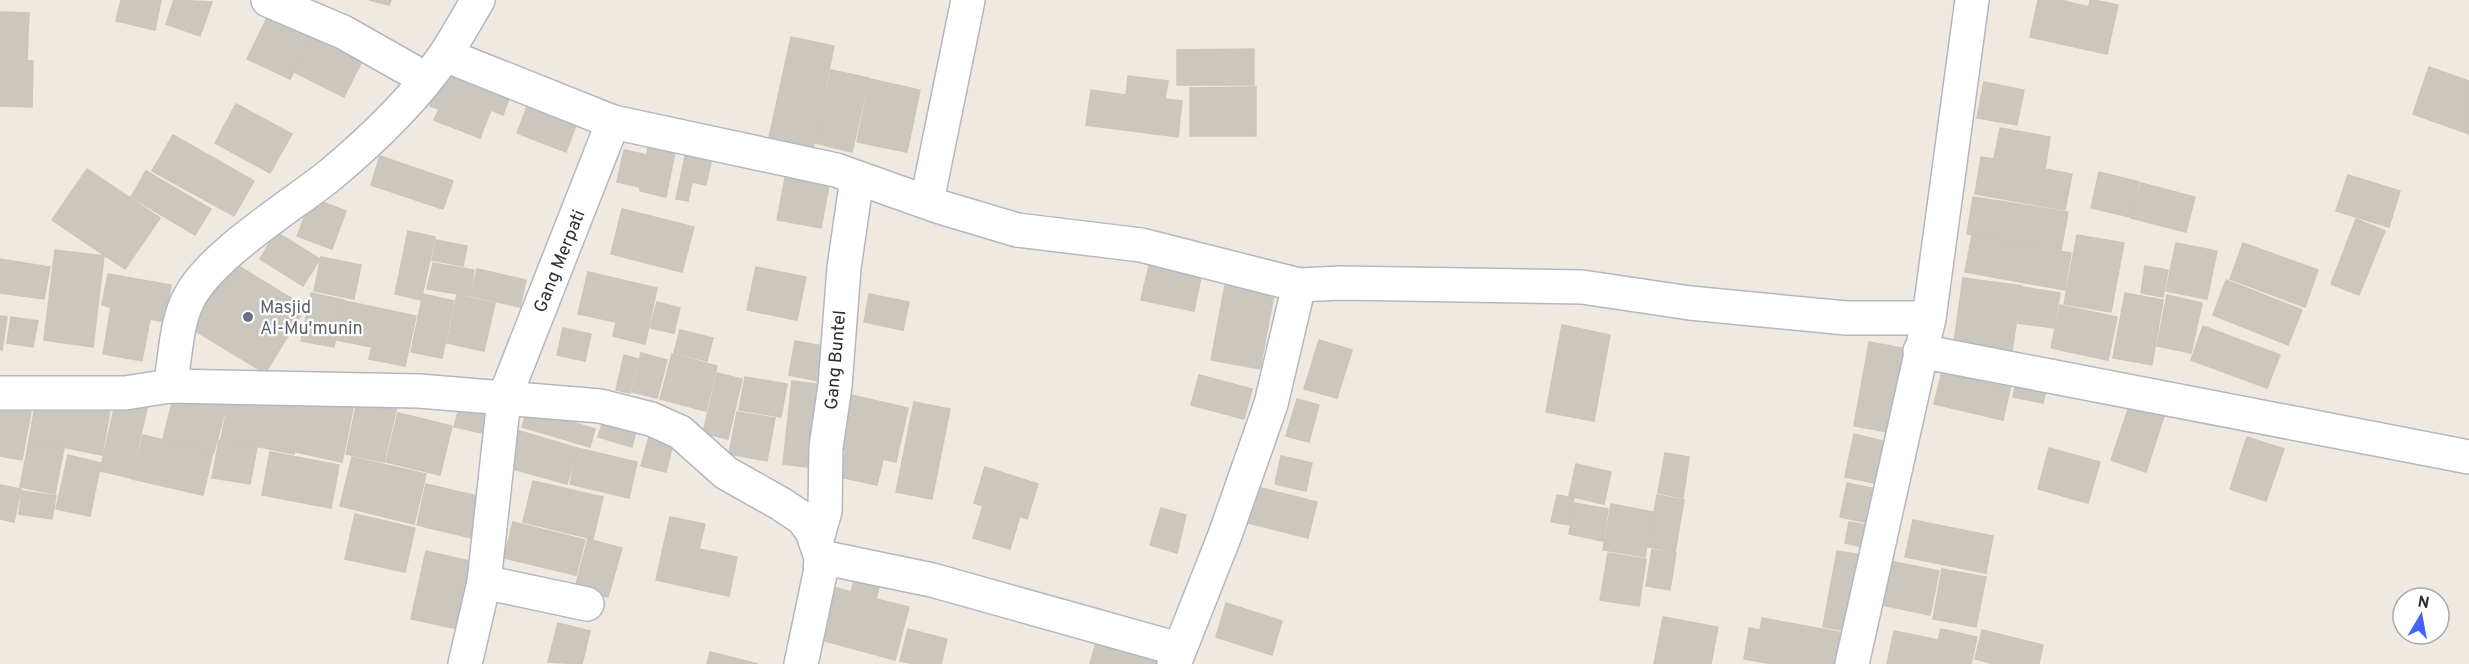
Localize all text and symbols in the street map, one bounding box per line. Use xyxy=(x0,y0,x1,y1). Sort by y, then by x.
street label: Gang Merpati xyxy=(529,207,591,316)
place label: Masjid Al-Mu'munin xyxy=(260,297,363,341)
street label: Gang Buntel xyxy=(821,309,852,411)
marker: Masjid Al-Mu'munin xyxy=(241,310,255,324)
north arrow xyxy=(2391,586,2451,646)
text: N xyxy=(2416,592,2431,614)

